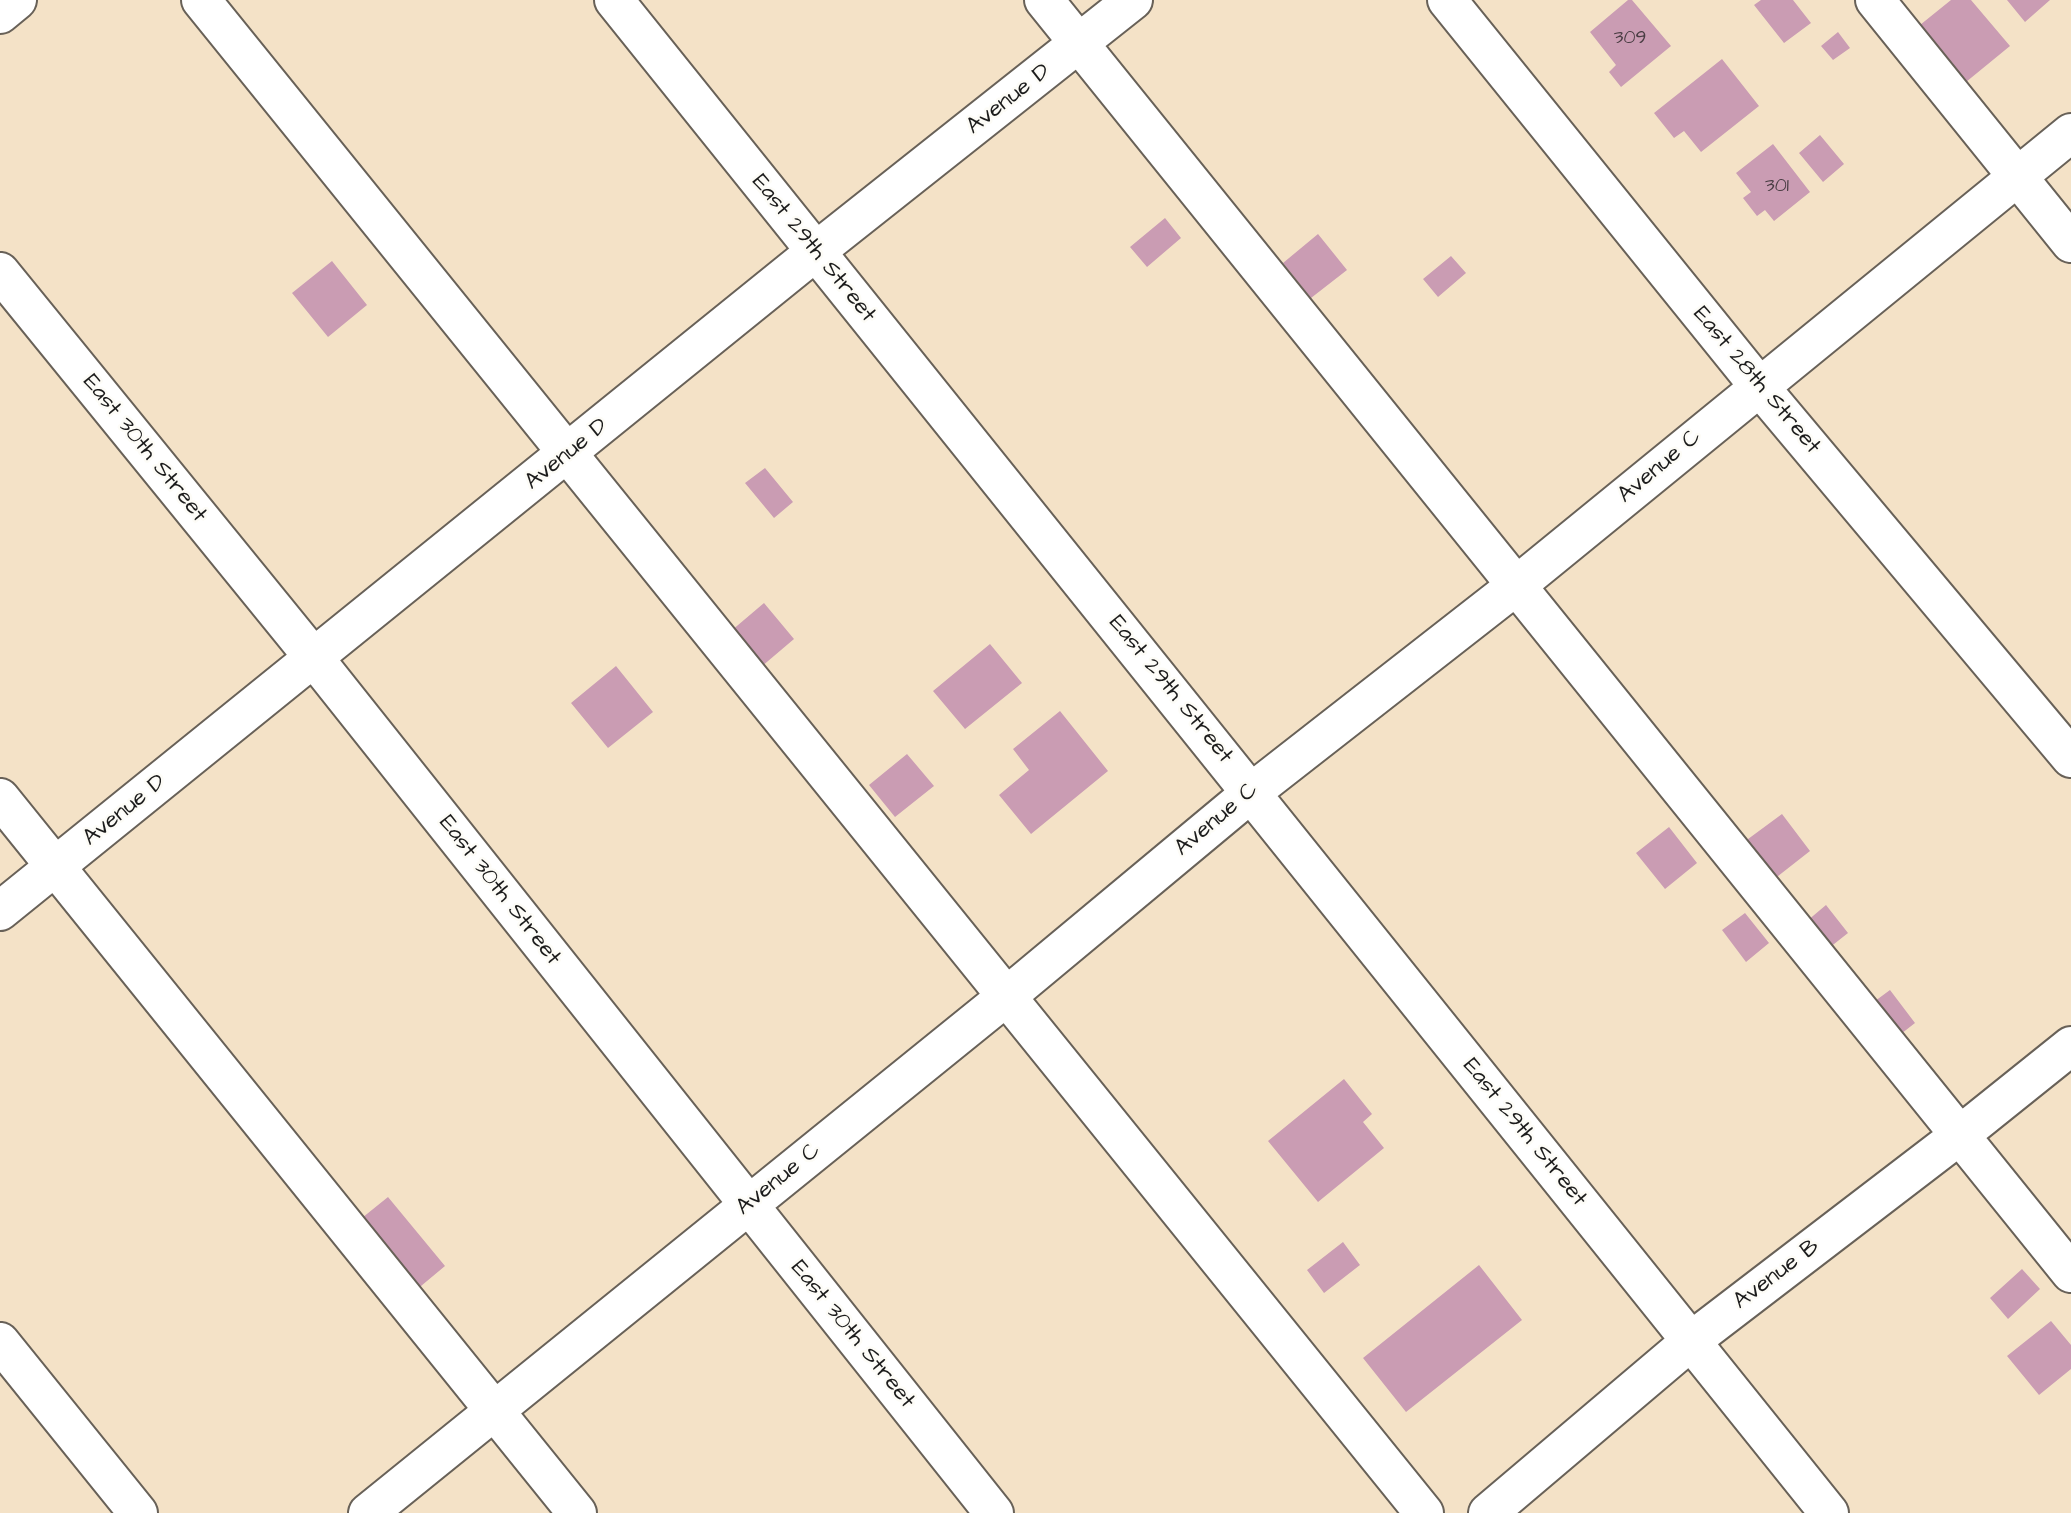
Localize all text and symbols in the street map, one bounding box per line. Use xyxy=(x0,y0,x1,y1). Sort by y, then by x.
house number: 309 xyxy=(1614,28,1646,50)
street label: Avenue D xyxy=(962,59,1056,141)
street label: East 29th Street xyxy=(745,169,881,329)
house number: 301 xyxy=(1765,176,1789,198)
street label: East 28th Street xyxy=(1686,302,1826,460)
street label: East 30th Street xyxy=(76,369,212,529)
street label: Avenue D xyxy=(520,413,614,497)
street label: Avenue C xyxy=(1613,424,1707,510)
street label: East 29th Street xyxy=(1102,610,1238,770)
street label: Avenue D xyxy=(78,769,172,853)
street label: Avenue C xyxy=(1170,777,1264,863)
street label: East 30th Street xyxy=(432,811,566,971)
street label: East 29th Street xyxy=(1456,1053,1592,1213)
street label: Avenue C xyxy=(731,1138,827,1222)
street label: Avenue B xyxy=(1729,1234,1825,1316)
street label: East 30th Street xyxy=(784,1255,920,1415)

